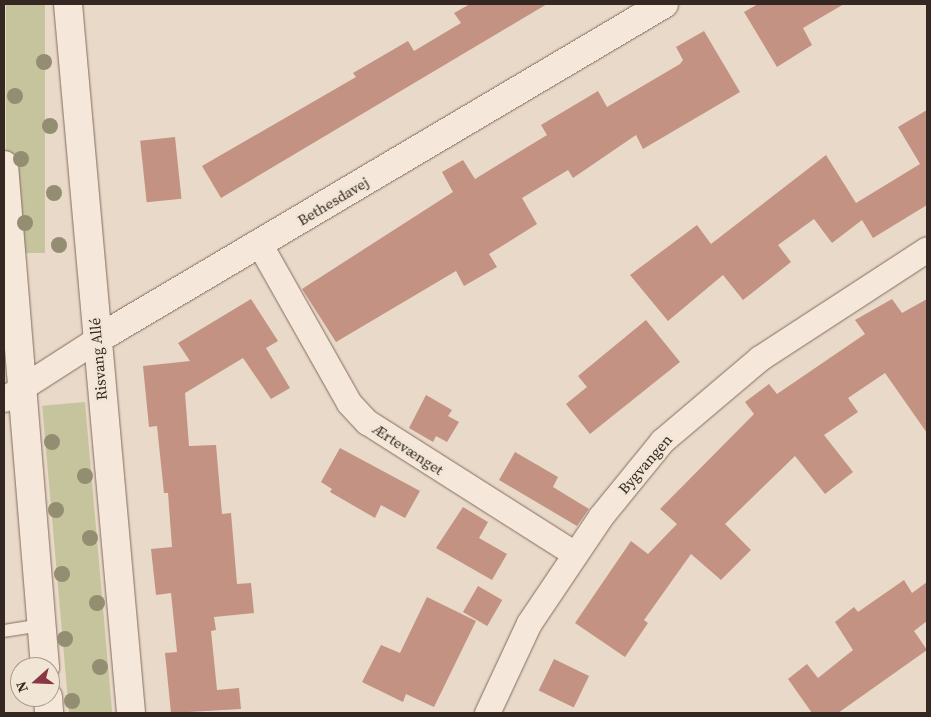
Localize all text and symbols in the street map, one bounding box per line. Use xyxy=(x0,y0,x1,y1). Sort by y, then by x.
street label: Bethesdavej xyxy=(294,173,372,229)
street label: Risvang Allé xyxy=(85,317,111,401)
street label: Ærtevænget xyxy=(369,419,447,479)
street label: Bygvangen xyxy=(614,431,676,497)
north arrow xyxy=(10,657,60,707)
text: N xyxy=(11,679,33,695)

